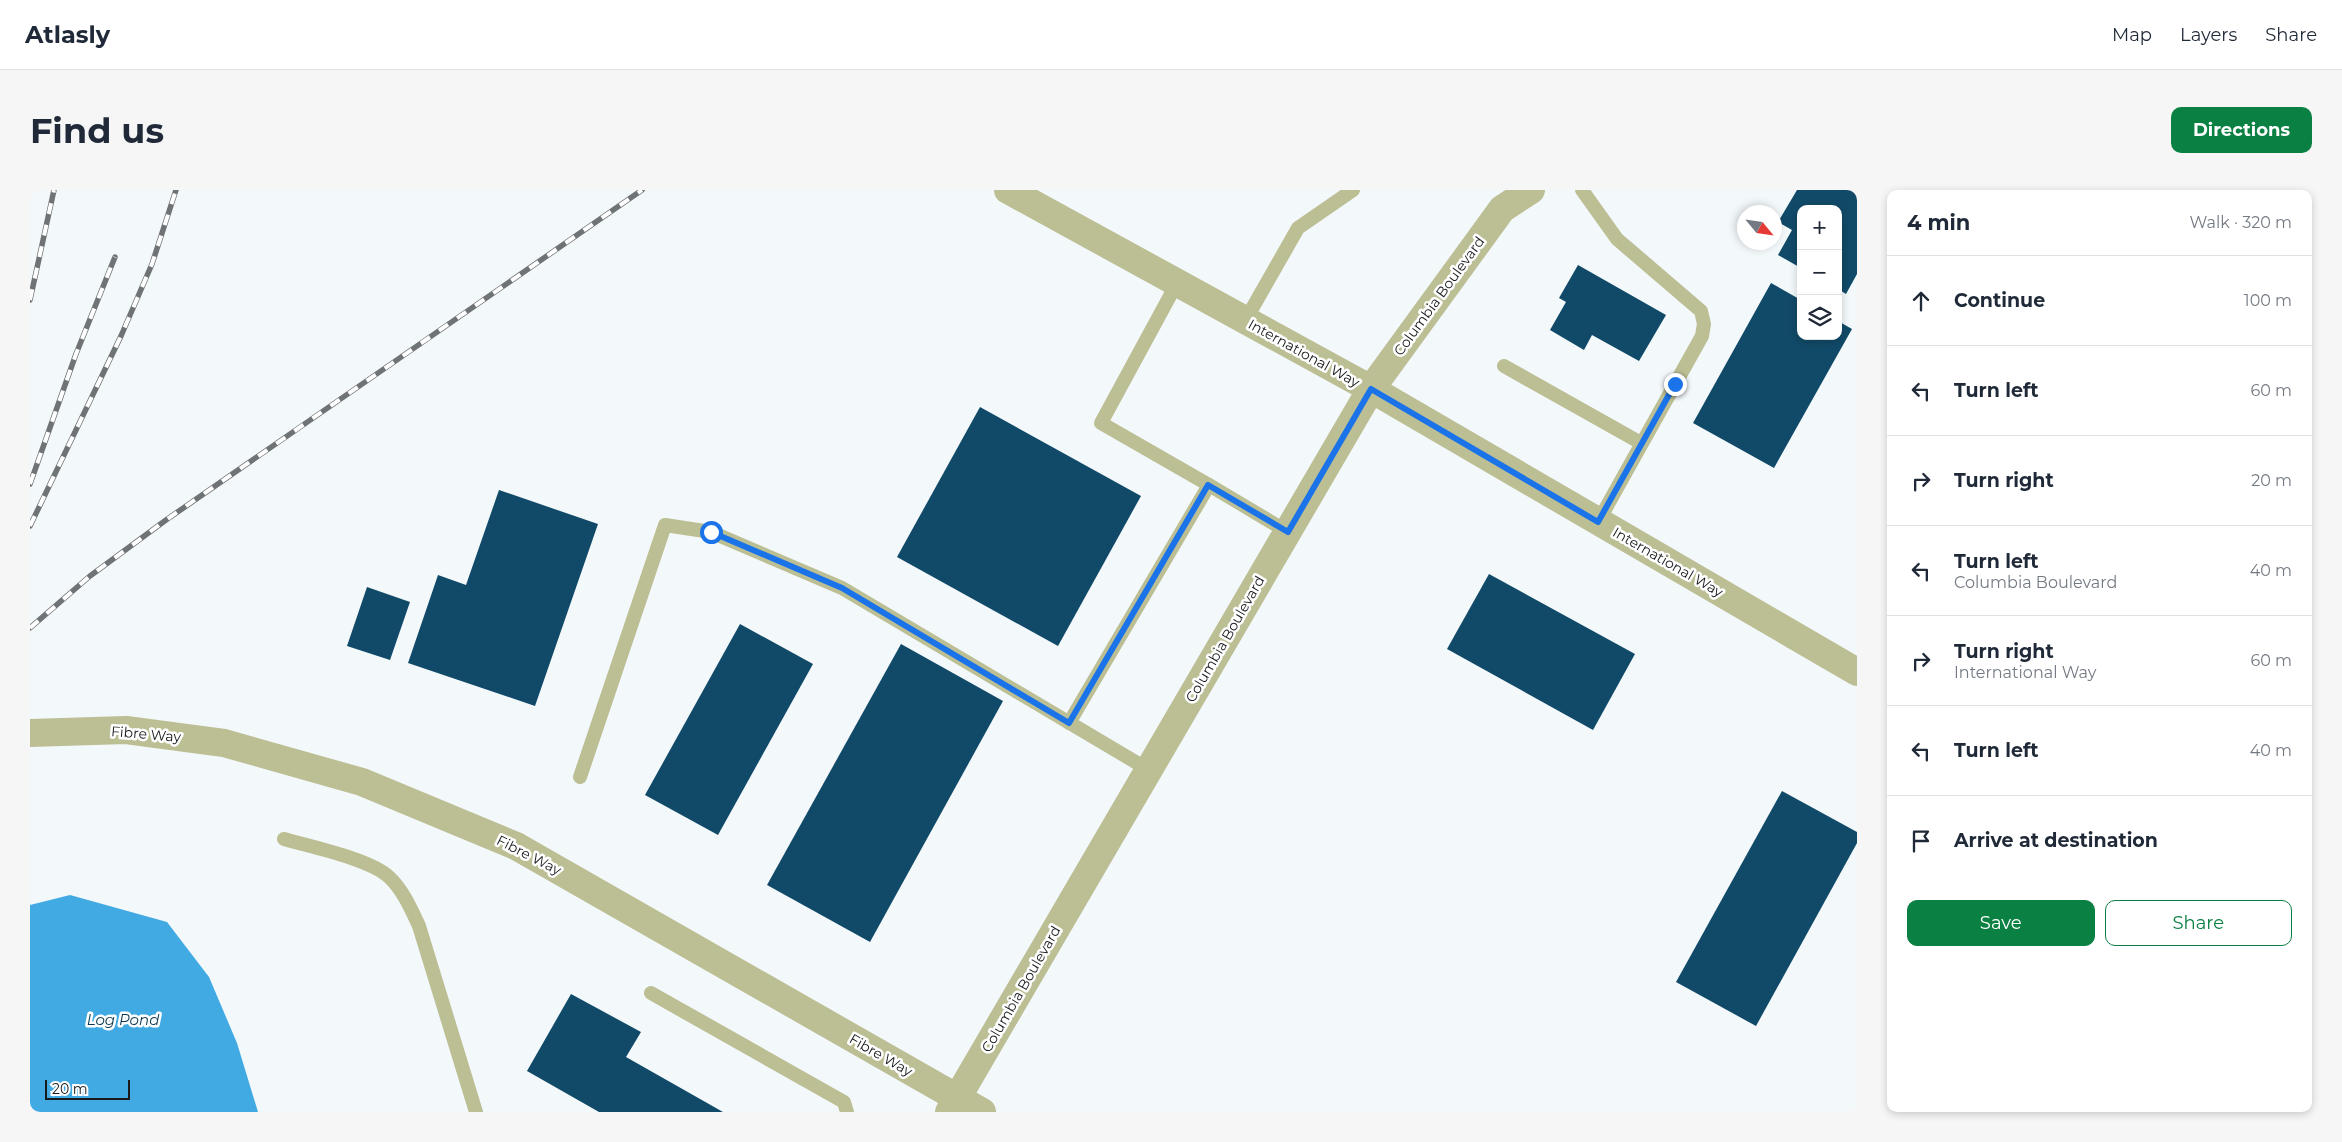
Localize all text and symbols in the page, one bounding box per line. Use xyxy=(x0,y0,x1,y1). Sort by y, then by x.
text: Atlasly xyxy=(25,20,110,49)
text: Map xyxy=(2112,24,2152,46)
text: Layers xyxy=(2180,24,2237,46)
text: Share xyxy=(2265,24,2317,46)
button: Directions xyxy=(2171,107,2312,153)
text: Find us xyxy=(30,109,164,152)
north arrow xyxy=(1737,205,1782,250)
map controls xyxy=(1797,205,1842,340)
button: + xyxy=(1797,205,1842,250)
text: 4 min xyxy=(1907,210,1970,235)
text: Walk · 320 m xyxy=(2190,213,2292,232)
street label: Columbia Boulevard xyxy=(1390,233,1488,359)
button: − xyxy=(1797,250,1842,295)
icon: ahead xyxy=(1907,287,1935,315)
text: Continue xyxy=(1954,289,2045,312)
text: 100 m xyxy=(2244,291,2292,310)
button: layers xyxy=(1797,295,1842,340)
street label: International Way xyxy=(1245,315,1363,391)
route end xyxy=(1664,373,1687,396)
icon: left xyxy=(1907,377,1935,405)
text: Turn left xyxy=(1954,379,2039,402)
text: 60 m xyxy=(2250,381,2292,400)
icon: right xyxy=(1907,467,1935,495)
text: Turn right xyxy=(1954,469,2054,492)
text: 20 m xyxy=(2251,471,2292,490)
route start xyxy=(700,521,723,544)
street label: International Way xyxy=(1610,523,1727,601)
text: Turn left xyxy=(1954,550,2039,573)
icon: left xyxy=(1907,557,1935,585)
text: 40 m xyxy=(2250,561,2292,580)
street label: Columbia Boulevard xyxy=(1181,573,1269,705)
text: Columbia Boulevard xyxy=(1954,573,2117,592)
text: Turn right xyxy=(1954,640,2054,663)
icon: right xyxy=(1907,647,1935,675)
text: 60 m xyxy=(2250,651,2292,670)
text: International Way xyxy=(1954,663,2096,682)
street label: Fibre Way xyxy=(110,722,182,746)
icon: left xyxy=(1907,737,1935,765)
text: Turn left xyxy=(1954,739,2039,762)
text: 40 m xyxy=(2250,741,2292,760)
icon: arrive xyxy=(1907,827,1935,855)
text: Arrive at destination xyxy=(1954,829,2158,852)
street label: Fibre Way xyxy=(494,831,565,879)
button: Save xyxy=(1907,900,2095,946)
button: Share xyxy=(2105,900,2292,946)
street label: Columbia Boulevard xyxy=(977,923,1065,1055)
water label: Log Pond xyxy=(87,1010,160,1029)
street label: Fibre Way xyxy=(846,1030,916,1081)
scale bar xyxy=(45,1077,130,1100)
text: 20 m xyxy=(52,1080,88,1098)

